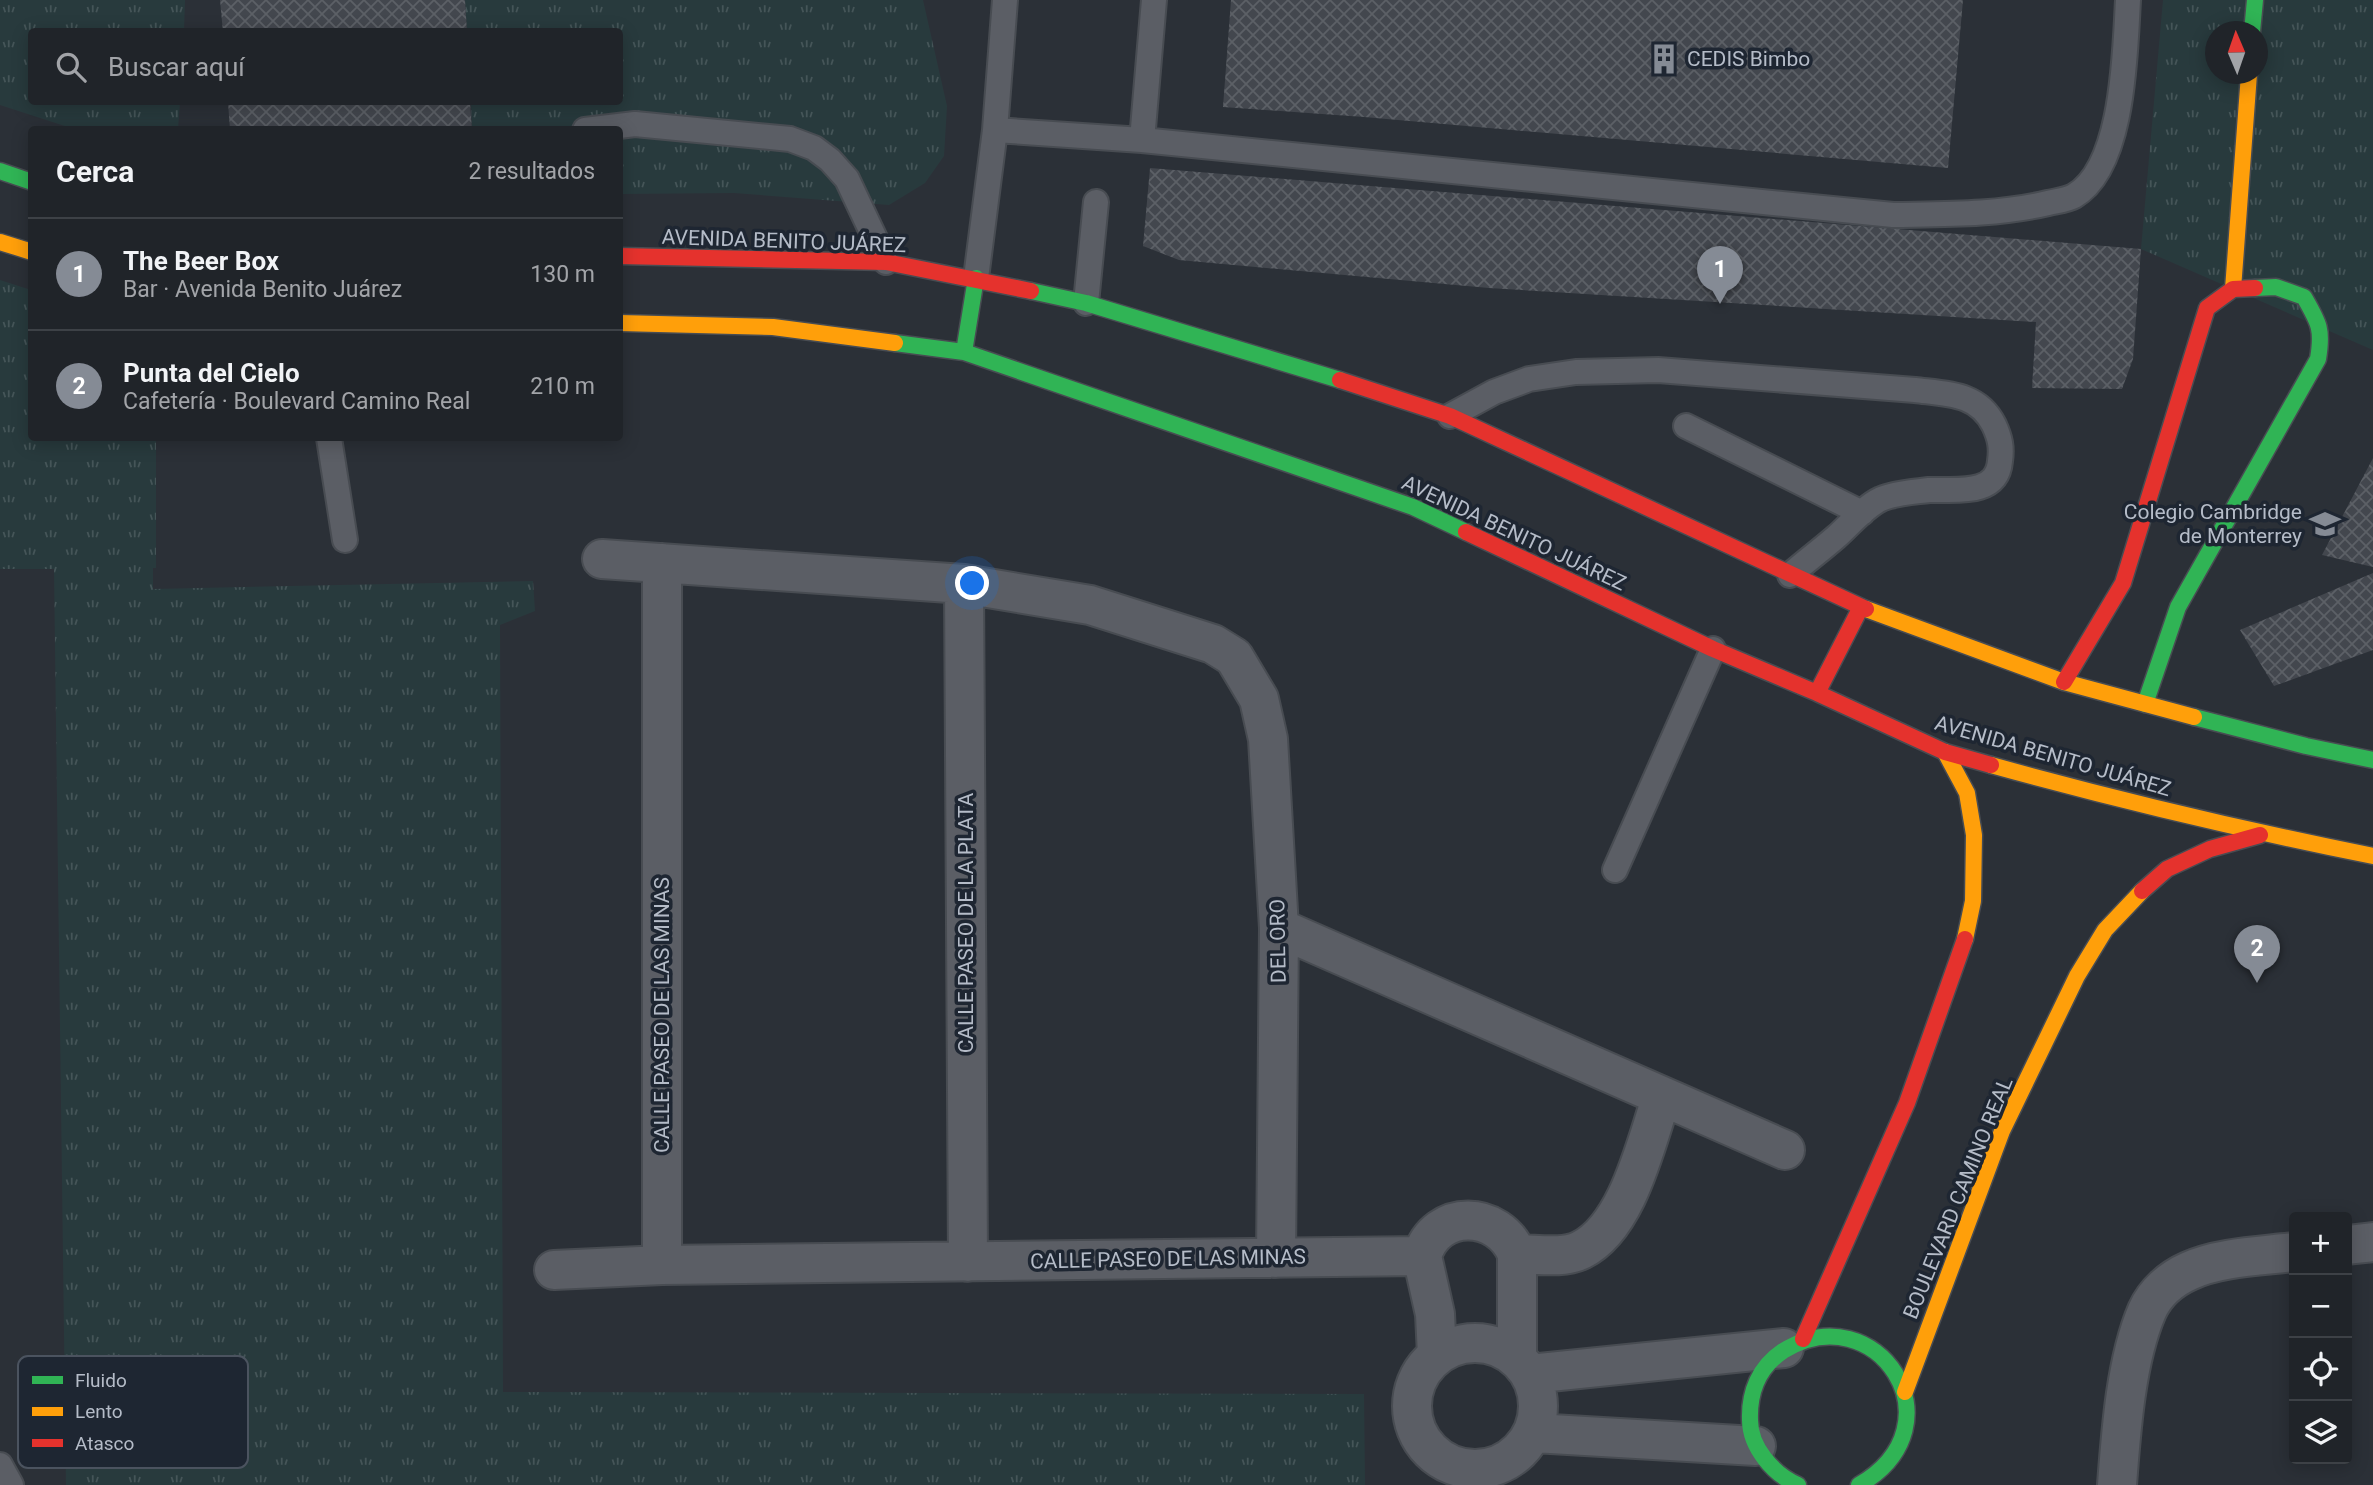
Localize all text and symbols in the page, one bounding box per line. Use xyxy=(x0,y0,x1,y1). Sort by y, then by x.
north arrow xyxy=(2205,21,2268,84)
search box xyxy=(28,28,623,105)
building icon: CEDIS Bimbo xyxy=(1647,42,1681,76)
place label: CEDIS Bimbo xyxy=(1687,47,1810,71)
icon: search xyxy=(52,48,90,86)
text: Buscar aquí xyxy=(108,52,245,82)
text: Cerca xyxy=(56,154,134,189)
text: 2 resultados xyxy=(468,158,595,185)
street label: AVENIDA BENITO JUÁREZ xyxy=(661,225,907,257)
text: The Beer Box xyxy=(123,246,279,276)
pin: 1 xyxy=(1697,246,1743,304)
text: 1 xyxy=(72,261,86,288)
text: 130 m xyxy=(530,261,595,288)
text: Bar · Avenida Benito Juárez xyxy=(123,276,402,303)
text: Punta del Cielo xyxy=(123,358,300,388)
text: 2 xyxy=(72,373,86,400)
text: 210 m xyxy=(530,373,595,400)
text: Cafetería · Boulevard Camino Real xyxy=(123,388,470,415)
street label: AVENIDA BENITO JUÁREZ xyxy=(1398,470,1630,596)
place label: Colegio Cambridge de Monterrey xyxy=(2124,500,2302,548)
school or university icon: Colegio Cambridge de Monterrey xyxy=(2308,507,2342,541)
your location xyxy=(955,566,989,600)
street label: AVENIDA BENITO JUÁREZ xyxy=(1932,711,2174,801)
street label: CALLE PASEO DE LA PLATA xyxy=(954,792,978,1053)
street label: CALLE PASEO DE LAS MINAS xyxy=(650,877,674,1153)
street label: DEL ORO xyxy=(1265,899,1291,983)
pin: 2 xyxy=(2234,925,2280,983)
street label: BOULEVARD CAMINO REAL xyxy=(1898,1074,2018,1322)
map controls xyxy=(2289,1212,2352,1464)
button: + xyxy=(2289,1212,2352,1275)
street label: CALLE PASEO DE LAS MINAS xyxy=(1030,1245,1306,1273)
button: − xyxy=(2289,1275,2352,1338)
button: locate xyxy=(2289,1338,2352,1401)
legend xyxy=(18,1356,248,1468)
text: Fluido xyxy=(75,1369,127,1392)
text: Lento xyxy=(75,1400,123,1423)
button: layers xyxy=(2289,1401,2352,1464)
text: Atasco xyxy=(75,1432,134,1455)

